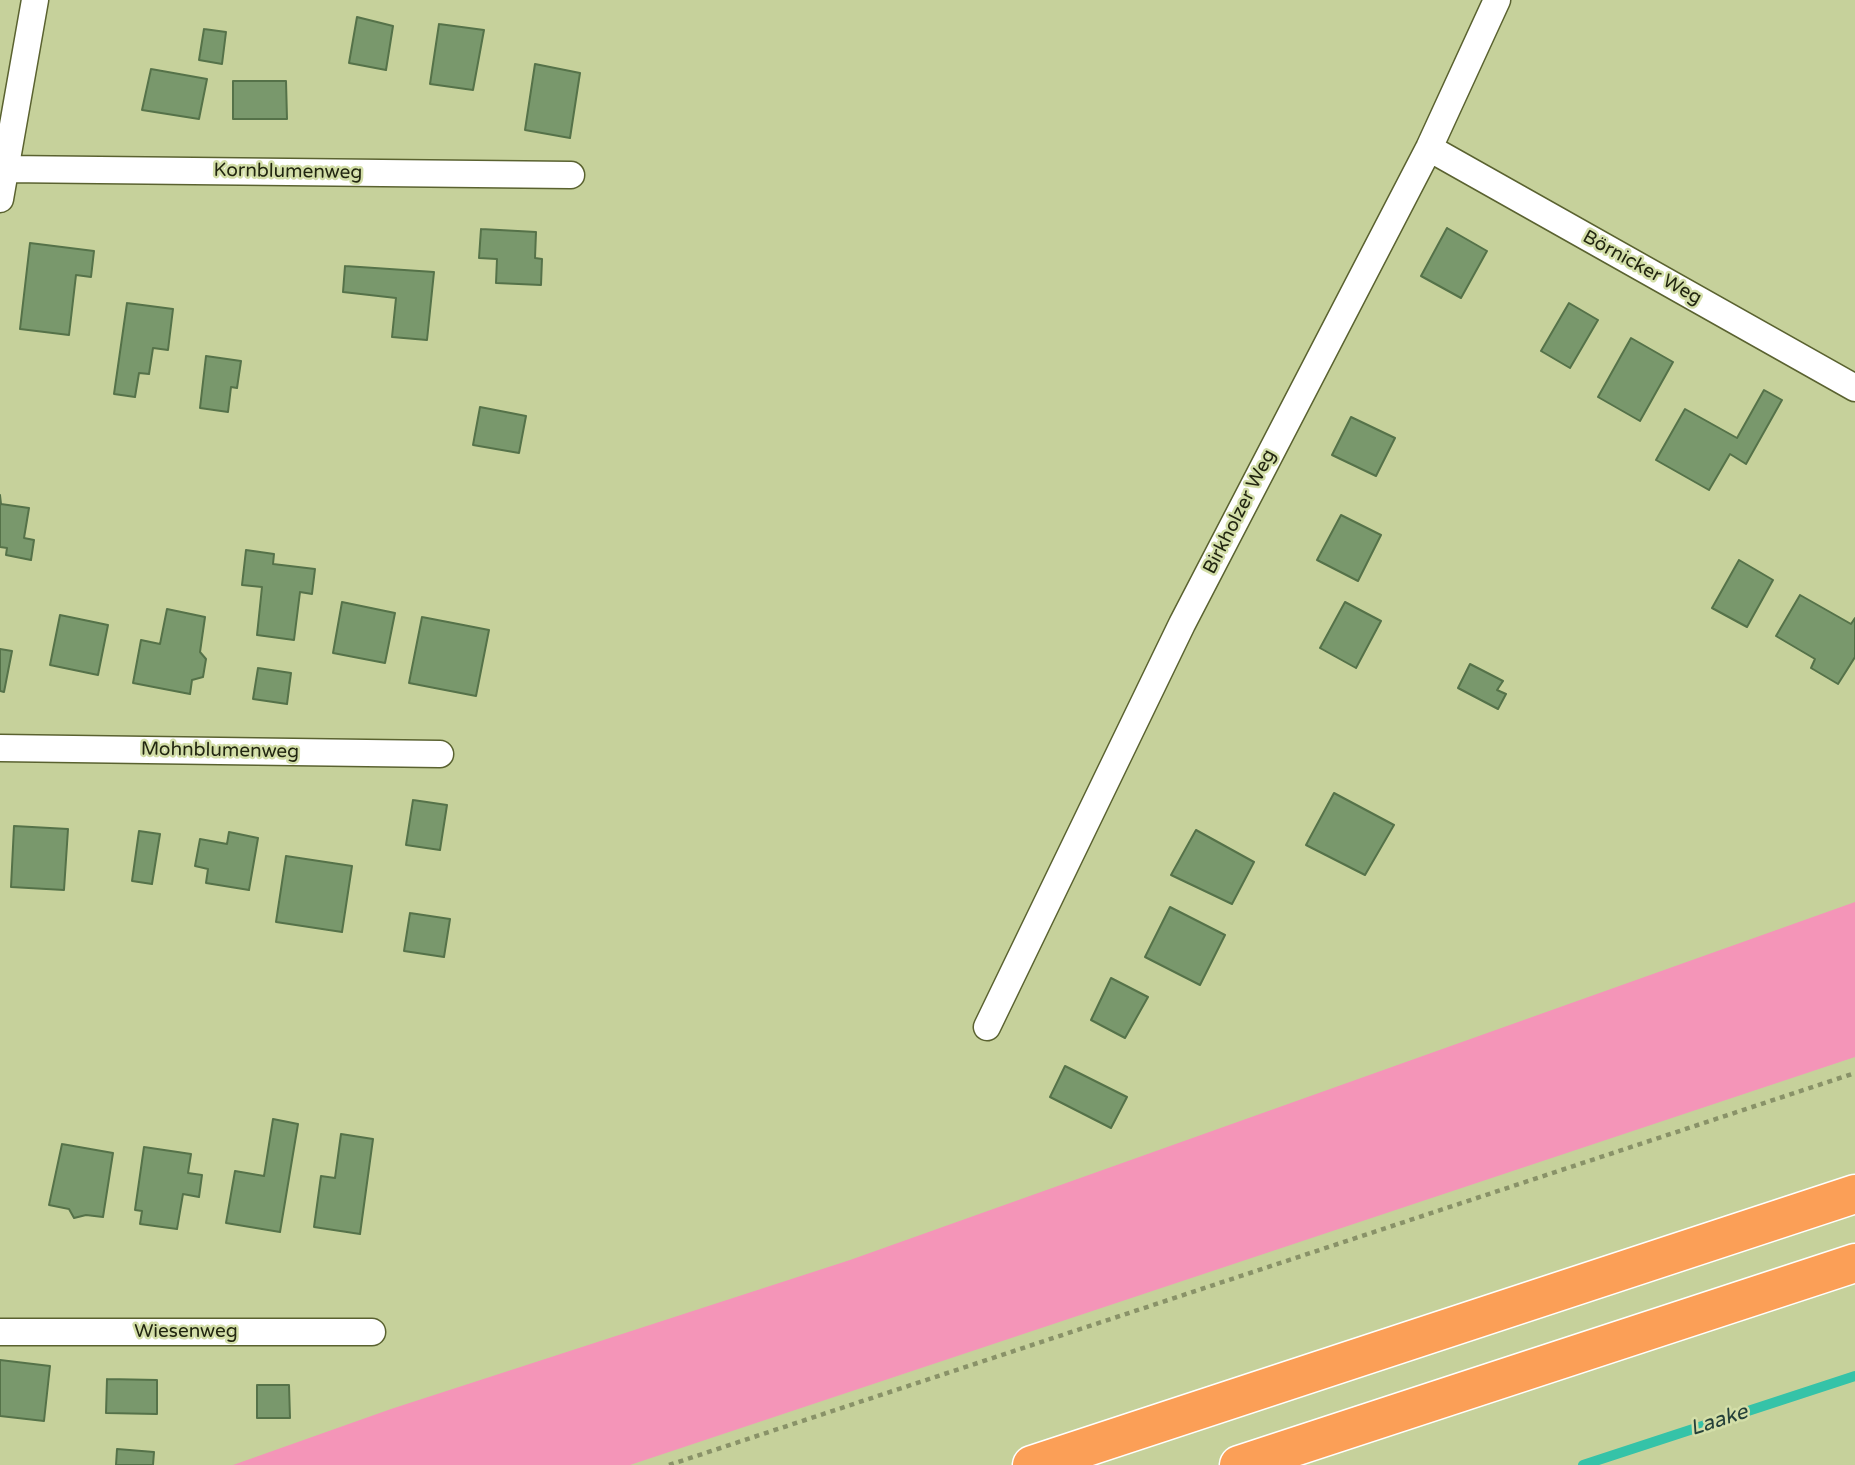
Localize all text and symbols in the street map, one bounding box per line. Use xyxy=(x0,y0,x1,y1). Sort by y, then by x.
street label: Kornblumenweg xyxy=(213,159,363,185)
street label: Börnicker Weg xyxy=(1578,226,1706,310)
street label: Birkholzer Weg xyxy=(1199,446,1281,578)
street label: Mohnblumenweg xyxy=(141,738,299,764)
street label: Wiesenweg xyxy=(134,1321,238,1343)
water label: Laake xyxy=(1687,1400,1751,1442)

